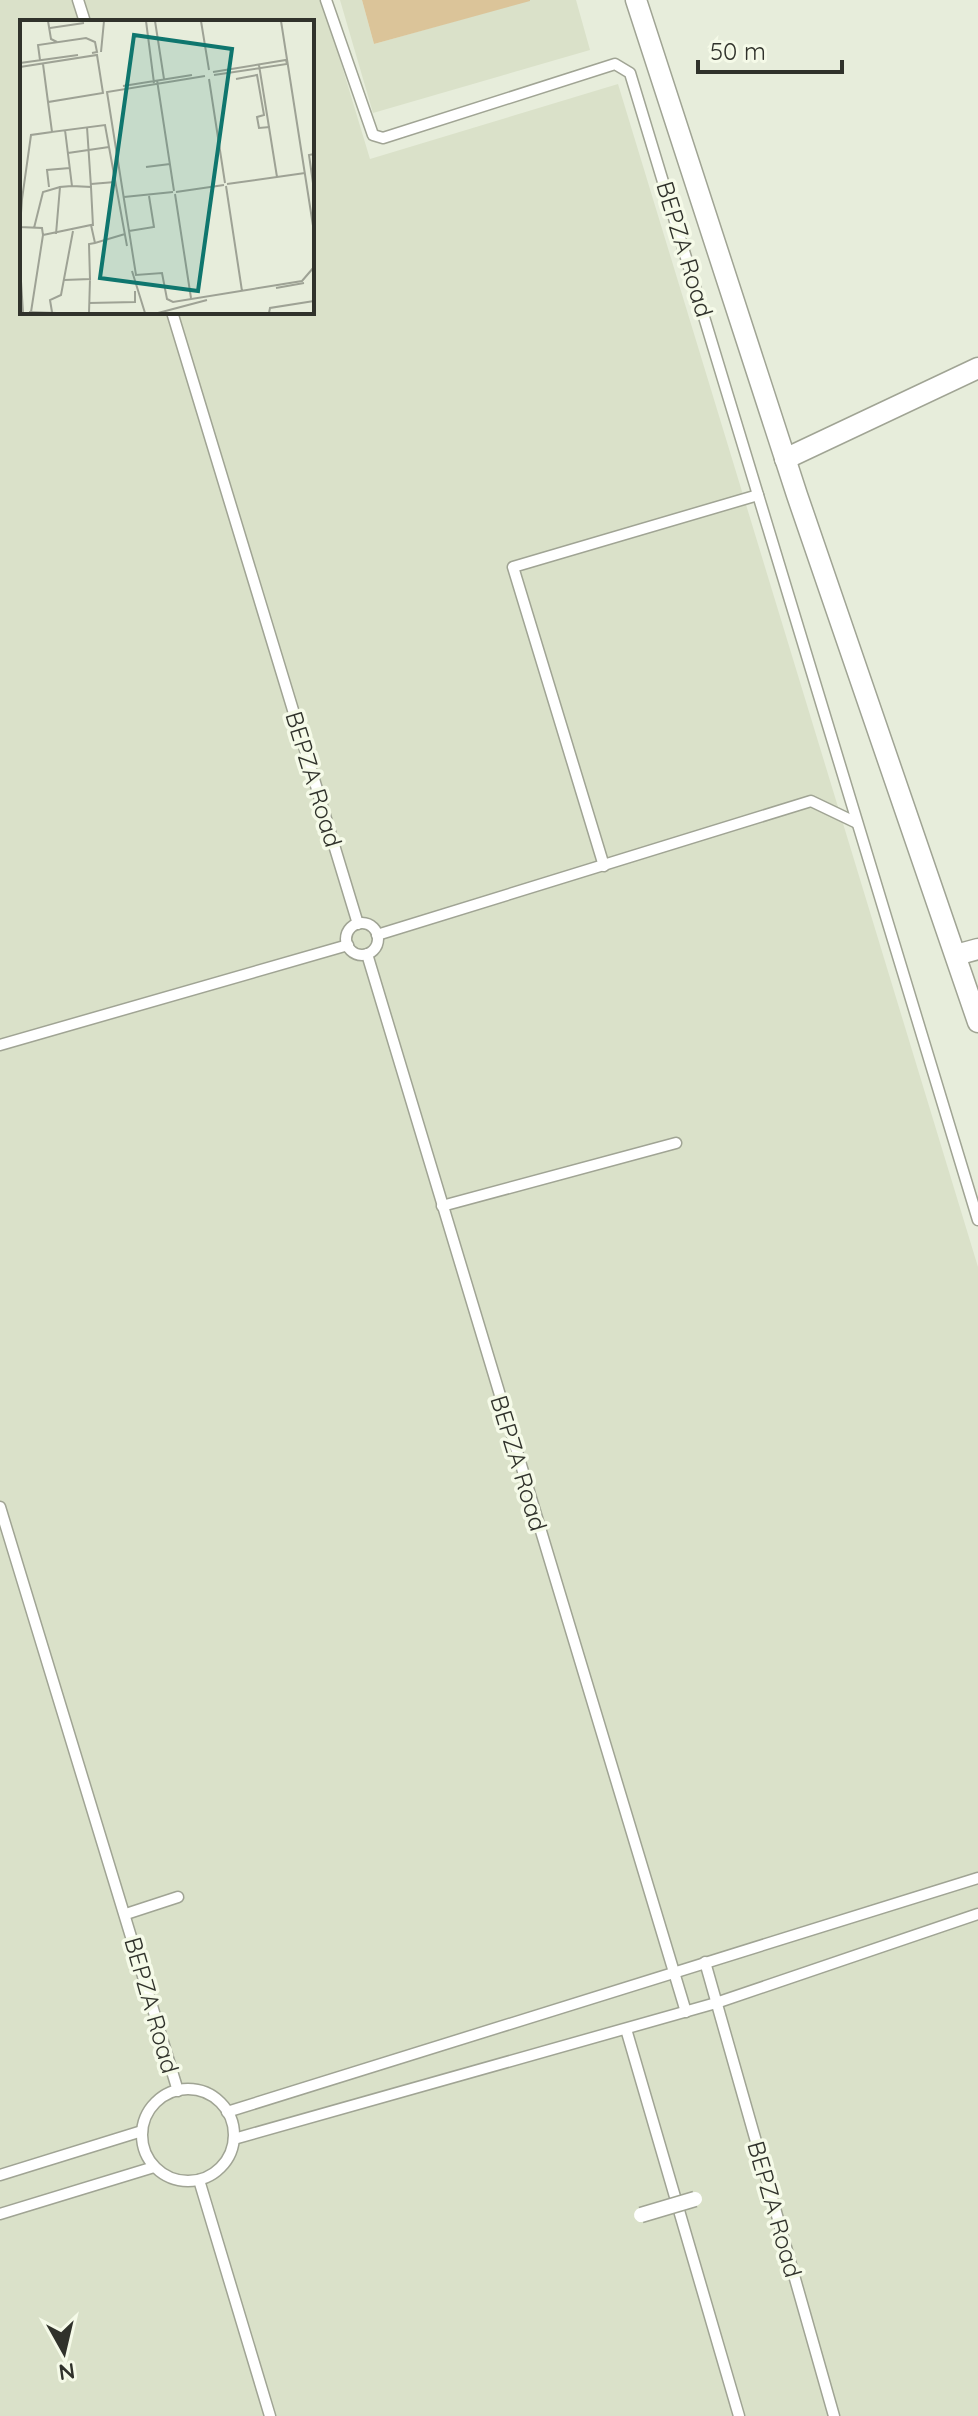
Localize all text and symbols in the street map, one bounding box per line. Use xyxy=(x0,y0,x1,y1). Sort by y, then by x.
inset map xyxy=(20,20,314,314)
scale bar xyxy=(698,24,842,74)
text: 50 m xyxy=(710,36,766,66)
street label: BEPZA Road xyxy=(650,178,720,320)
street label: BEPZA Road xyxy=(279,708,349,850)
street label: BEPZA Road xyxy=(484,1392,554,1534)
street label: BEPZA Road xyxy=(118,1933,186,2077)
street label: BEPZA Road xyxy=(741,2137,809,2281)
north arrow xyxy=(24,2312,104,2392)
text: N xyxy=(57,2357,77,2387)

